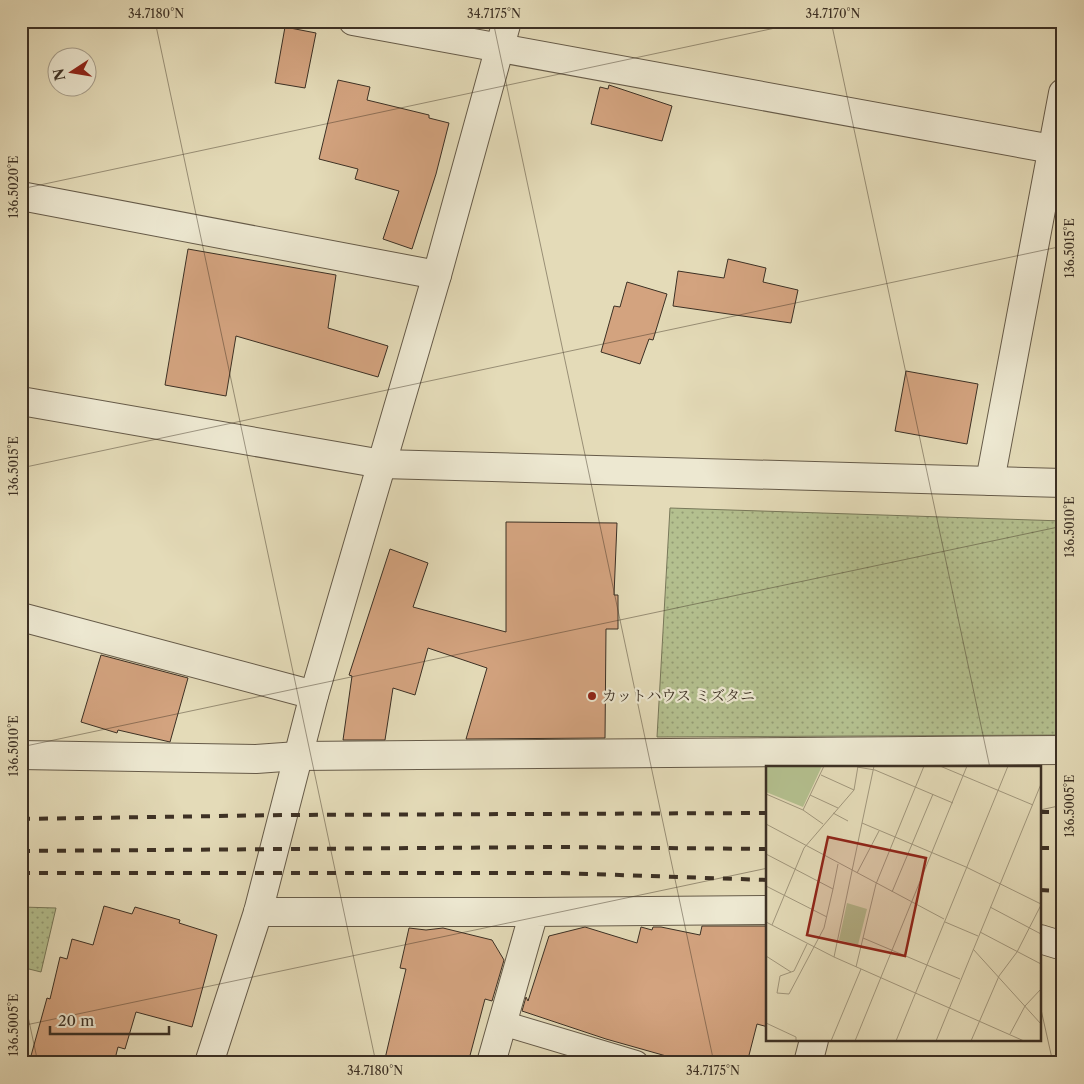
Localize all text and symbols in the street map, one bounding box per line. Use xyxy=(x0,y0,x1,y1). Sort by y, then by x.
text: 34.7180°N xyxy=(128,6,184,21)
text: 34.7175°N xyxy=(467,6,521,21)
text: 34.7170°N xyxy=(806,6,861,21)
north arrow xyxy=(48,48,98,98)
text: N xyxy=(49,67,69,83)
text: 136.5020°E xyxy=(6,156,21,218)
text: 136.5015°E xyxy=(1062,218,1077,278)
text: 136.5015°E xyxy=(6,436,21,496)
text: 136.5010°E xyxy=(1062,497,1077,557)
place label: カットハウス ミズタニ xyxy=(602,686,755,705)
marker: カットハウス ミズタニ xyxy=(586,690,598,702)
text: 136.5010°E xyxy=(6,716,21,776)
inset map xyxy=(766,766,1042,1042)
text: 136.5005°E xyxy=(1062,775,1077,837)
text: 136.5005°E xyxy=(6,994,21,1056)
scale bar xyxy=(50,1004,169,1036)
text: 20 m xyxy=(58,1011,94,1030)
text: 34.7180°N xyxy=(347,1063,403,1078)
text: 34.7175°N xyxy=(686,1063,740,1078)

